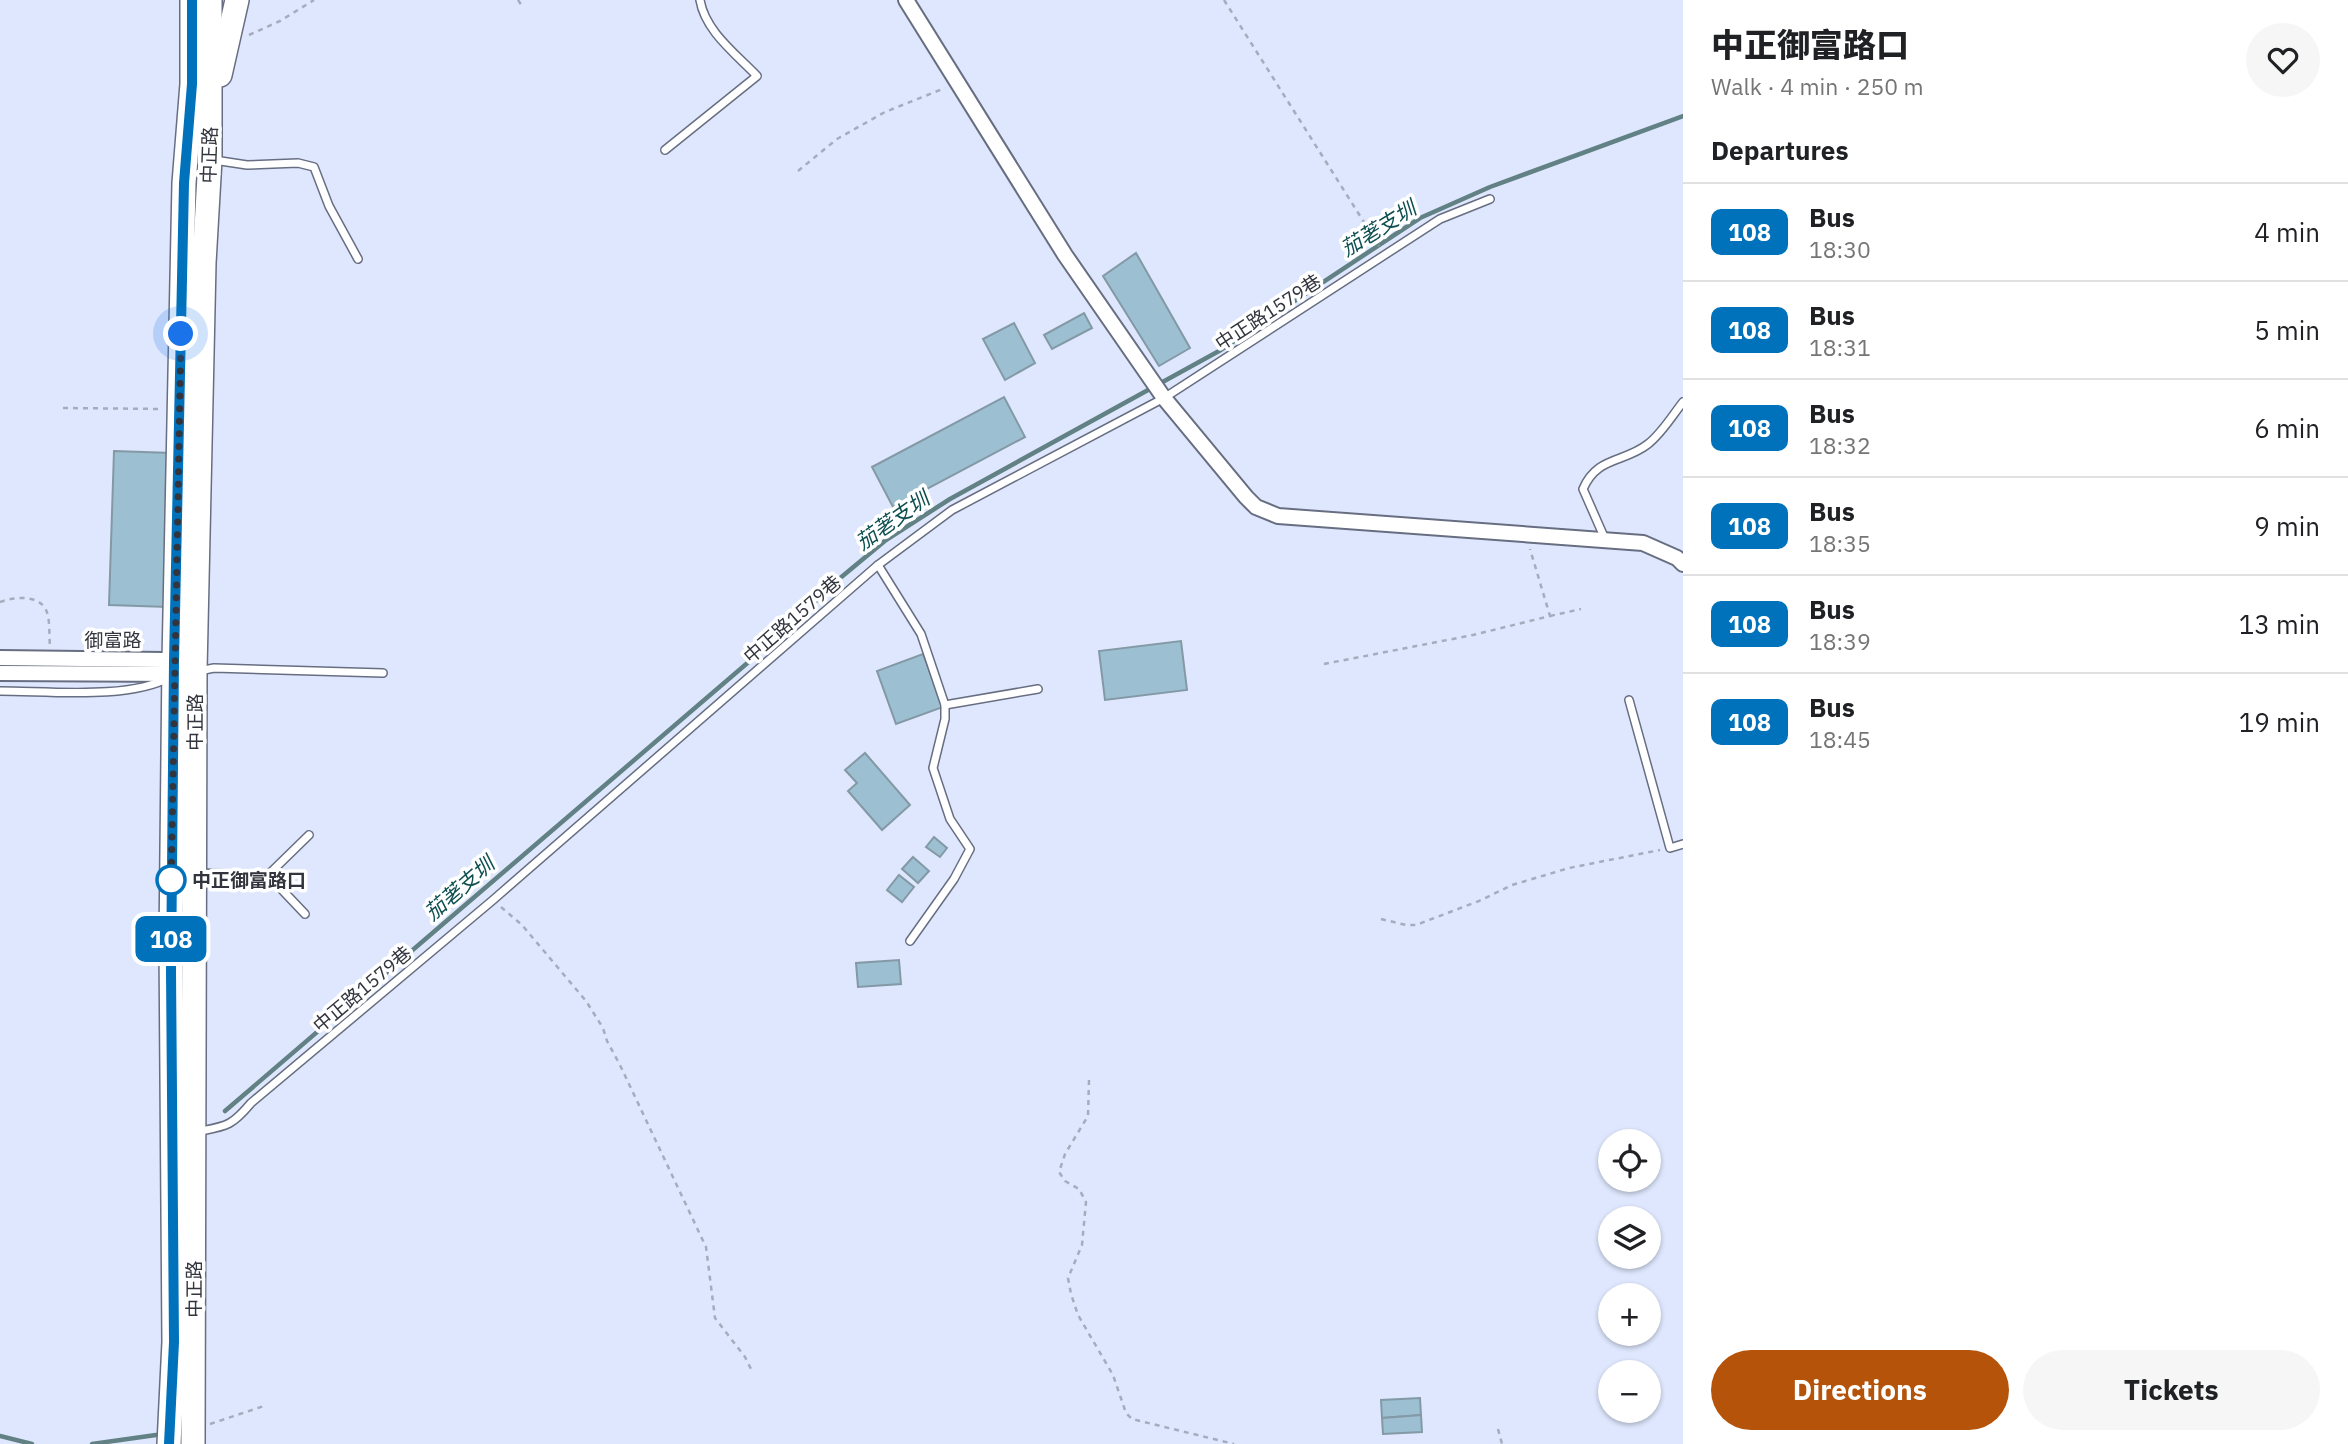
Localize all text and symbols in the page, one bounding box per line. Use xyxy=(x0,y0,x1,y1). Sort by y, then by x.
text: 中正御富路口 xyxy=(1711,23,1909,66)
button: heart xyxy=(2246,23,2320,97)
text: Walk · 4 min · 250 m xyxy=(1711,71,1924,101)
street label: 中正路 xyxy=(196,126,222,184)
text: Departures xyxy=(1711,133,1849,167)
water label: 茄荖支圳 xyxy=(1335,192,1424,262)
text: Bus xyxy=(1809,200,1855,234)
text: 4 min xyxy=(2254,215,2320,249)
text: 108 xyxy=(1728,216,1771,248)
text: 18:30 xyxy=(1809,234,1871,264)
street label: 中正路1579巷 xyxy=(1210,269,1326,355)
text: Bus xyxy=(1809,298,1855,332)
text: 5 min xyxy=(2254,313,2320,347)
text: 108 xyxy=(1728,314,1771,346)
your location xyxy=(163,316,198,351)
text: 18:31 xyxy=(1809,332,1871,362)
text: Bus xyxy=(1809,396,1855,430)
text: 6 min xyxy=(2254,411,2320,445)
text: 108 xyxy=(1728,412,1771,444)
text: 18:32 xyxy=(1809,430,1871,460)
water label: 茄荖支圳 xyxy=(850,483,937,556)
text: Bus xyxy=(1809,494,1855,528)
text: 9 min xyxy=(2254,509,2320,543)
text: 108 xyxy=(1728,510,1771,542)
text: 18:35 xyxy=(1809,528,1871,558)
street label: 中正路1579巷 xyxy=(738,570,846,668)
text: Bus xyxy=(1809,592,1855,626)
text: 13 min xyxy=(2239,607,2320,641)
text: 108 xyxy=(1728,608,1771,640)
text: 18:39 xyxy=(1809,626,1871,656)
street label: 御富路 xyxy=(84,628,142,652)
text: Bus xyxy=(1809,690,1855,724)
street label: 中正路 xyxy=(183,693,207,751)
text: 19 min xyxy=(2239,705,2320,739)
text: 108 xyxy=(1728,706,1771,738)
text: 18:45 xyxy=(1809,724,1871,754)
water label: 茄荖支圳 xyxy=(418,848,502,926)
marker: 中正御富路口 xyxy=(156,865,186,895)
place label: 中正御富路口 xyxy=(192,868,306,892)
line badge: 108 xyxy=(131,916,211,962)
text: 108 xyxy=(149,923,193,955)
street label: 中正路1579巷 xyxy=(308,941,416,1037)
map controls xyxy=(1598,1129,1661,1423)
button: locate xyxy=(1598,1129,1661,1192)
button: layers xyxy=(1598,1206,1661,1269)
street label: 中正路 xyxy=(182,1260,206,1318)
button: + xyxy=(1598,1283,1661,1346)
button: Directions xyxy=(1711,1350,2009,1430)
button: Tickets xyxy=(2023,1350,2320,1430)
button: − xyxy=(1598,1360,1661,1423)

